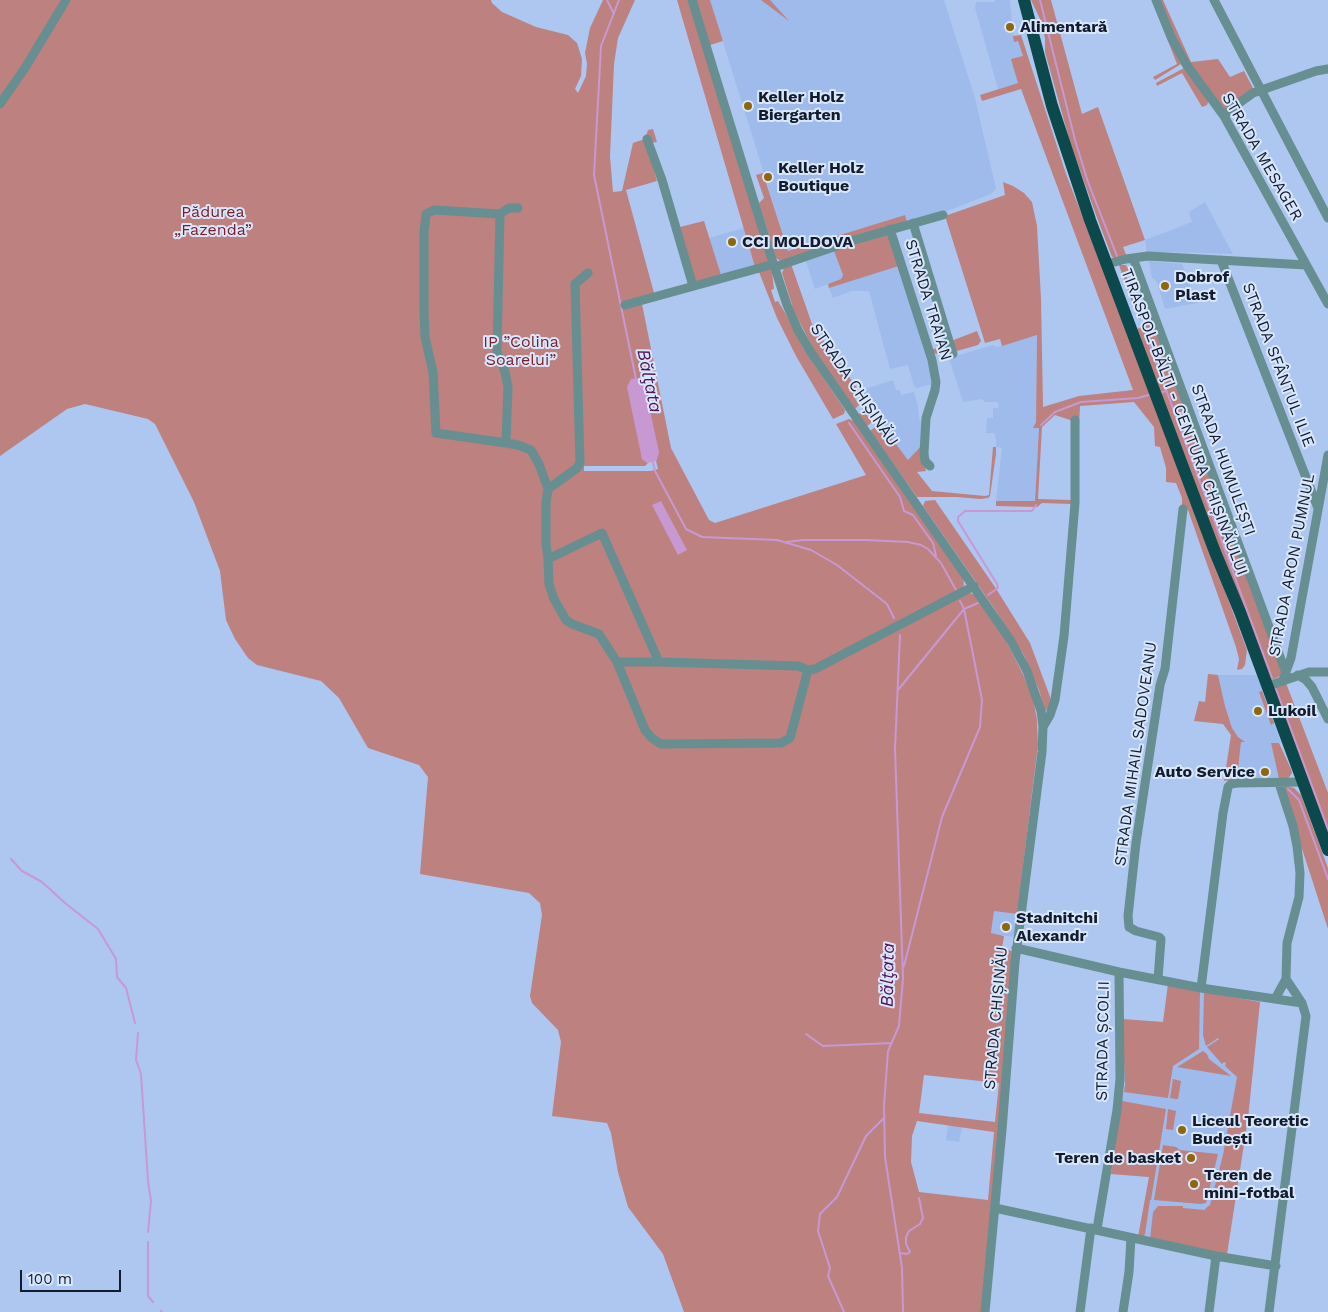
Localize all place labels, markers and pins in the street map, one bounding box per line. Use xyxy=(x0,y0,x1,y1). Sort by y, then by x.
place label: Alimentară xyxy=(1020,17,1107,37)
marker: Alimentară xyxy=(1004,21,1016,33)
place label: Keller Holz Biergarten xyxy=(758,87,844,125)
marker: Keller Holz Biergarten xyxy=(742,100,754,112)
place label: Keller Holz Boutique xyxy=(778,158,864,196)
marker: Keller Holz Boutique xyxy=(762,171,774,183)
place label: CCI MOLDOVA xyxy=(742,232,853,252)
marker: CCI MOLDOVA xyxy=(726,236,738,248)
place label: Dobrof Plast xyxy=(1175,267,1229,305)
marker: Dobrof Plast xyxy=(1159,280,1171,292)
place label: Lukoil xyxy=(1268,701,1316,721)
marker: Lukoil xyxy=(1252,705,1264,717)
place label: Auto Service xyxy=(1155,762,1255,782)
marker: Auto Service xyxy=(1259,766,1271,778)
place label: Stadnitchi Alexandr xyxy=(1016,908,1098,946)
marker: Stadnitchi Alexandr xyxy=(1000,921,1012,933)
place label: Liceul Teoretic Budești xyxy=(1192,1111,1309,1149)
marker: Liceul Teoretic Budești xyxy=(1176,1124,1188,1136)
place label: Teren de basket xyxy=(1055,1148,1181,1168)
marker: Teren de basket xyxy=(1185,1152,1197,1164)
place label: Teren de mini-fotbal xyxy=(1204,1165,1294,1203)
marker: Teren de mini-fotbal xyxy=(1188,1178,1200,1190)

